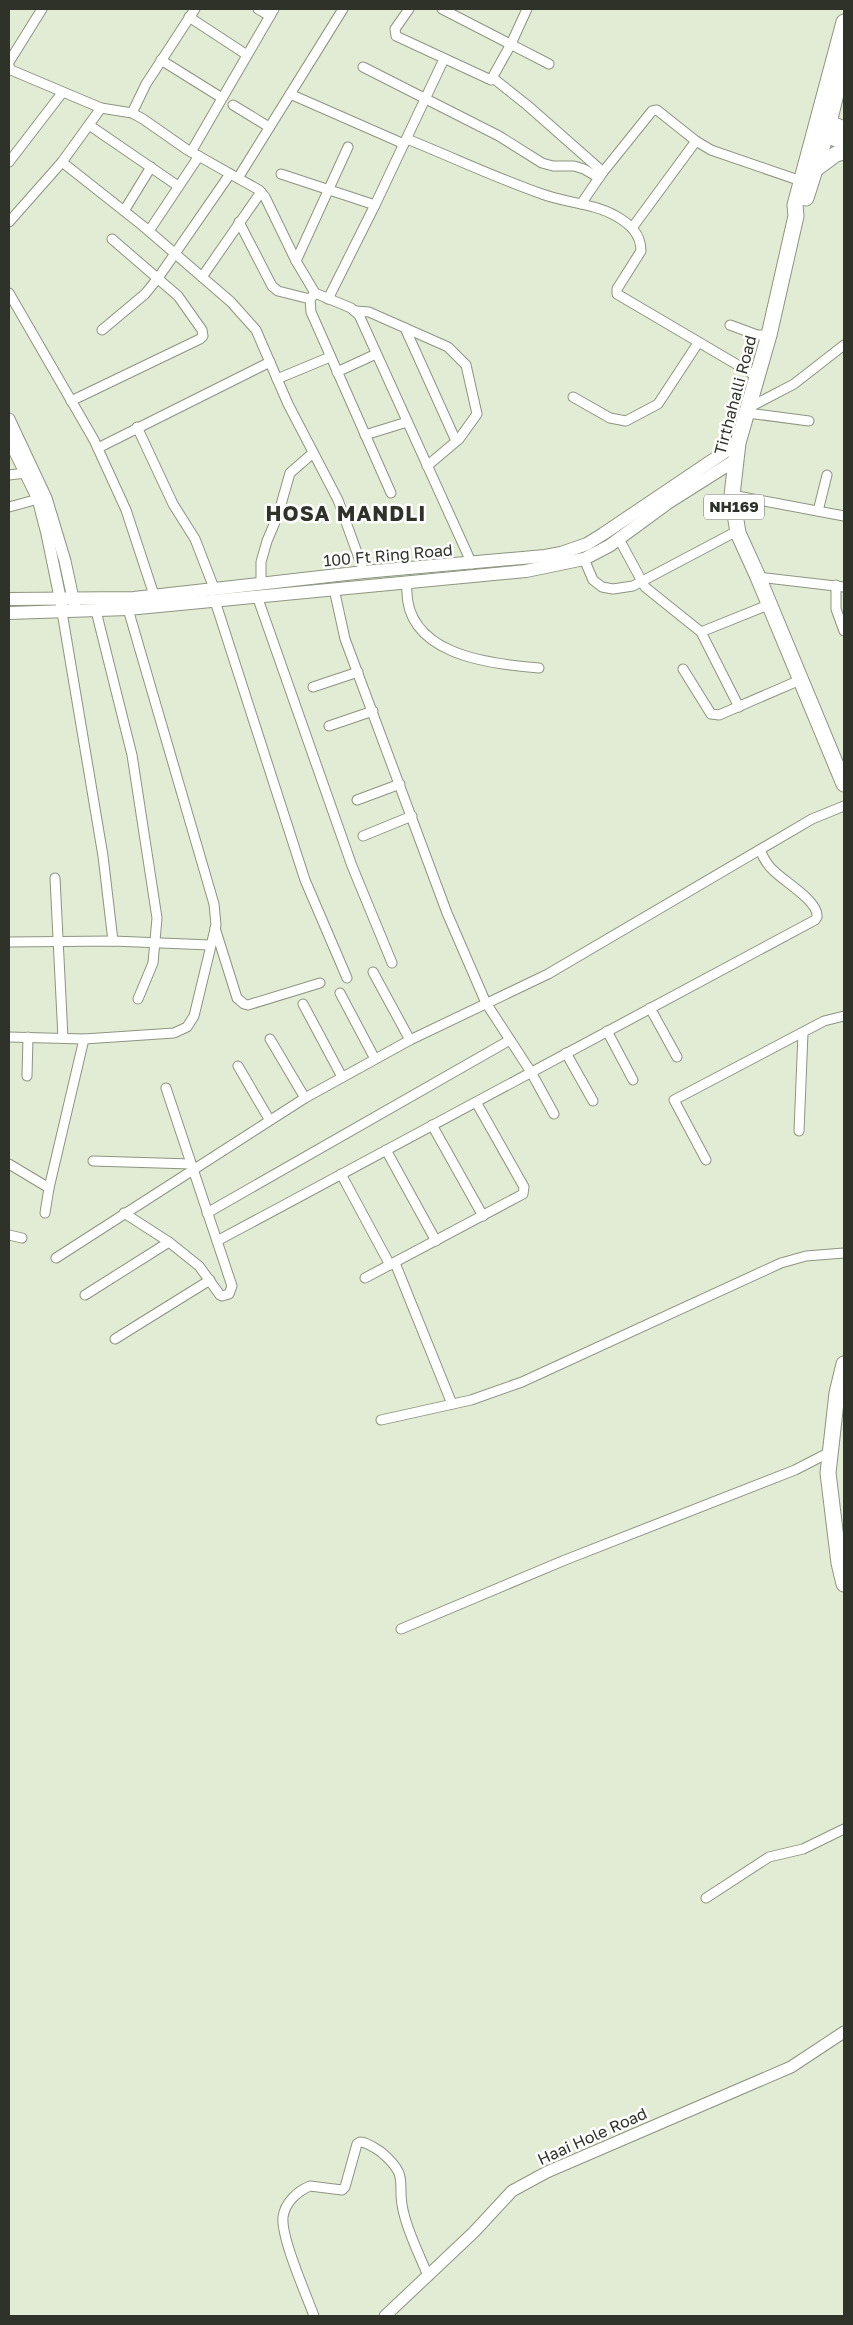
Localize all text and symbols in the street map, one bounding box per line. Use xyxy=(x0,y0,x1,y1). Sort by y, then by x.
street label: Tirthahalli Road xyxy=(709,333,761,457)
road number: NH169 xyxy=(704,494,764,520)
district label: HOSA MANDLI xyxy=(266,500,426,526)
street label: 100 Ft Ring Road xyxy=(323,539,453,571)
street label: Haai Hole Road xyxy=(534,2103,650,2169)

